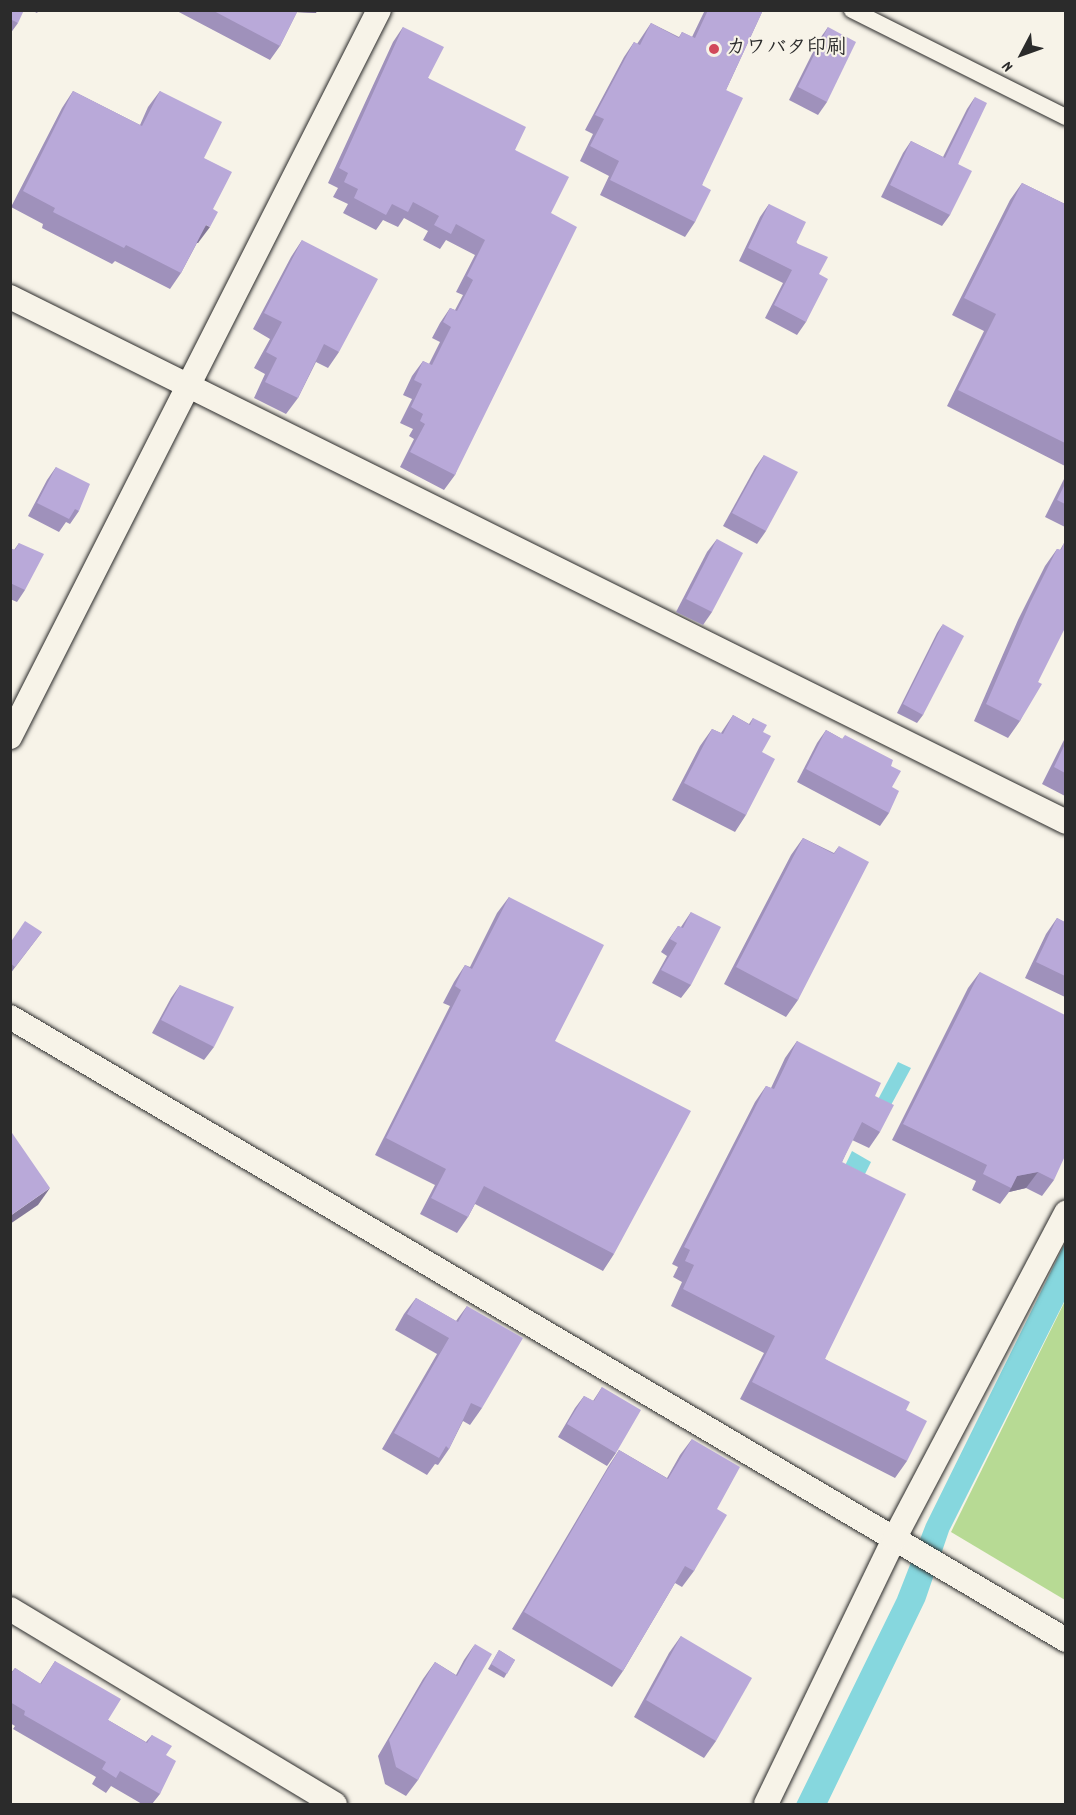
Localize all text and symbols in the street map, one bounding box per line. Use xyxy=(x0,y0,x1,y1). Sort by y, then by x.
north arrow xyxy=(992,24,1052,84)
place label: カワバタ印刷 xyxy=(726,37,846,61)
marker: カワバタ印刷 xyxy=(707,42,721,56)
text: N xyxy=(997,56,1019,77)

